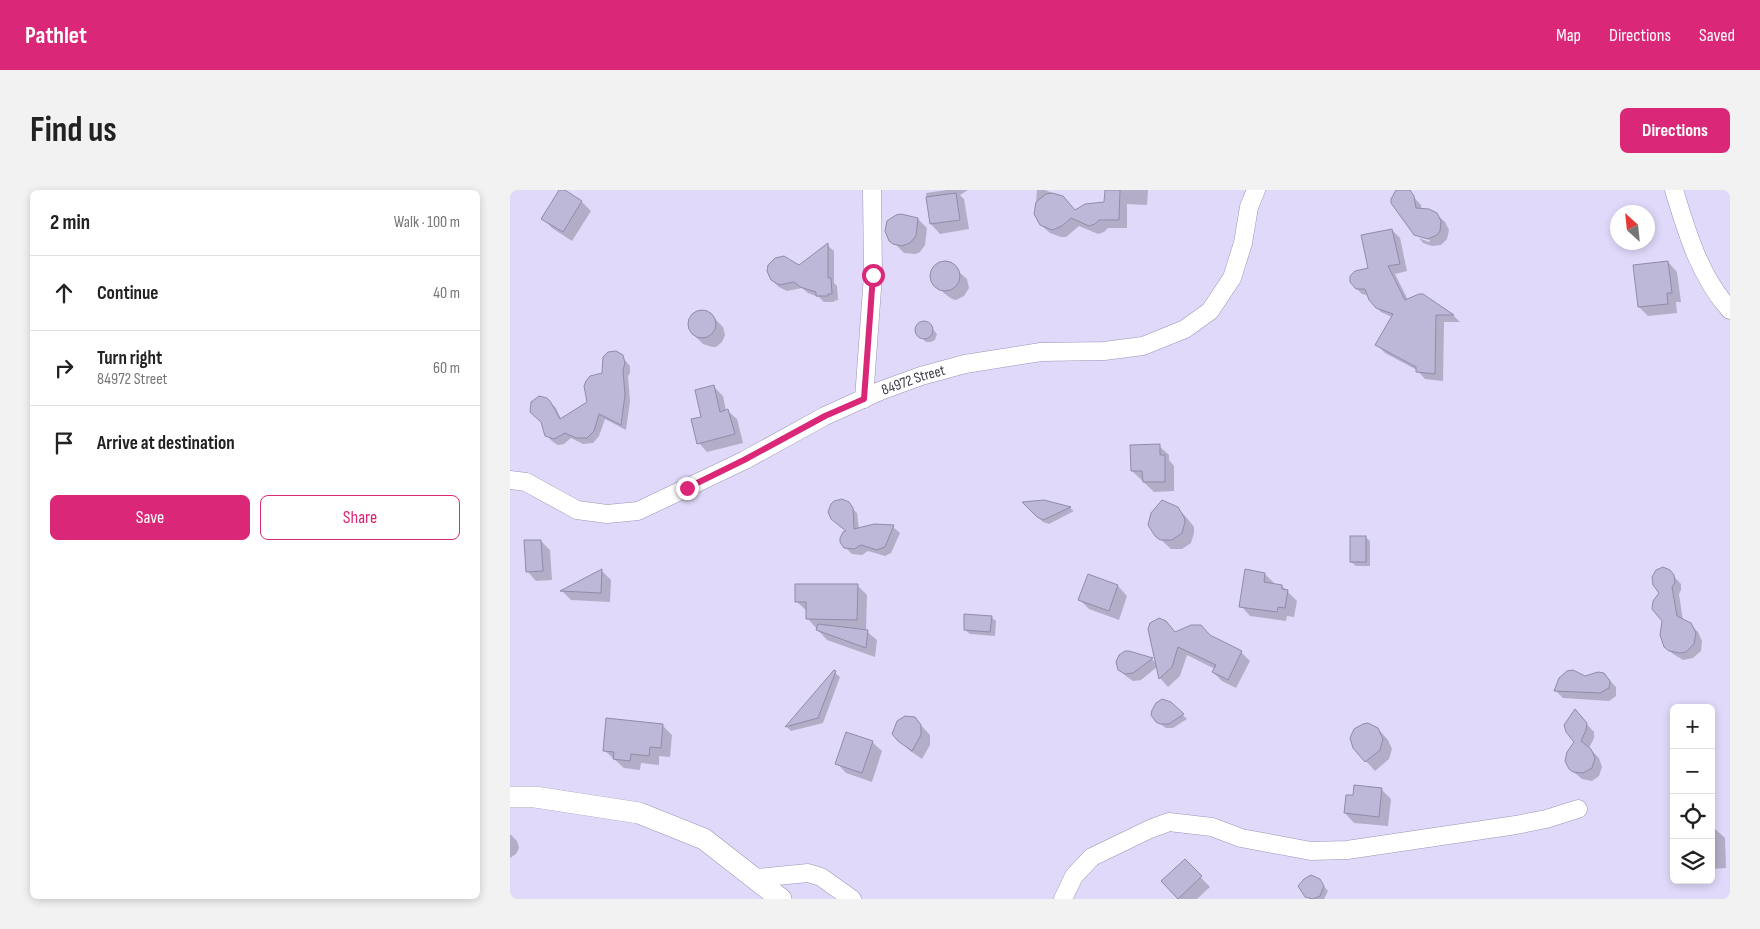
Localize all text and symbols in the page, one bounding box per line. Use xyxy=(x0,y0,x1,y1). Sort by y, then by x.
text: Pathlet xyxy=(25,21,87,50)
text: Map xyxy=(1556,25,1581,46)
text: Directions xyxy=(1609,25,1671,46)
text: Saved xyxy=(1699,25,1735,46)
button: Directions xyxy=(1620,108,1730,153)
text: Find us xyxy=(30,109,117,152)
north arrow xyxy=(1610,205,1655,250)
text: 2 min xyxy=(50,210,90,235)
text: Walk · 100 m xyxy=(394,213,460,232)
route start xyxy=(862,264,885,287)
icon: ahead xyxy=(50,279,78,307)
text: Continue xyxy=(97,282,158,305)
text: 40 m xyxy=(433,284,460,303)
text: Turn right xyxy=(97,347,162,370)
icon: right xyxy=(50,354,78,382)
text: 60 m xyxy=(433,359,460,378)
street label: 84972 Street xyxy=(879,361,948,400)
text: 84972 Street xyxy=(97,370,167,389)
icon: arrive xyxy=(50,429,78,457)
text: Arrive at destination xyxy=(97,432,235,455)
route end xyxy=(676,477,699,500)
button: Save xyxy=(50,495,250,540)
button: Share xyxy=(260,495,460,540)
map controls xyxy=(1670,704,1715,884)
button: + xyxy=(1670,704,1715,749)
button: − xyxy=(1670,749,1715,794)
button: locate xyxy=(1670,794,1715,839)
button: layers xyxy=(1670,839,1715,884)

